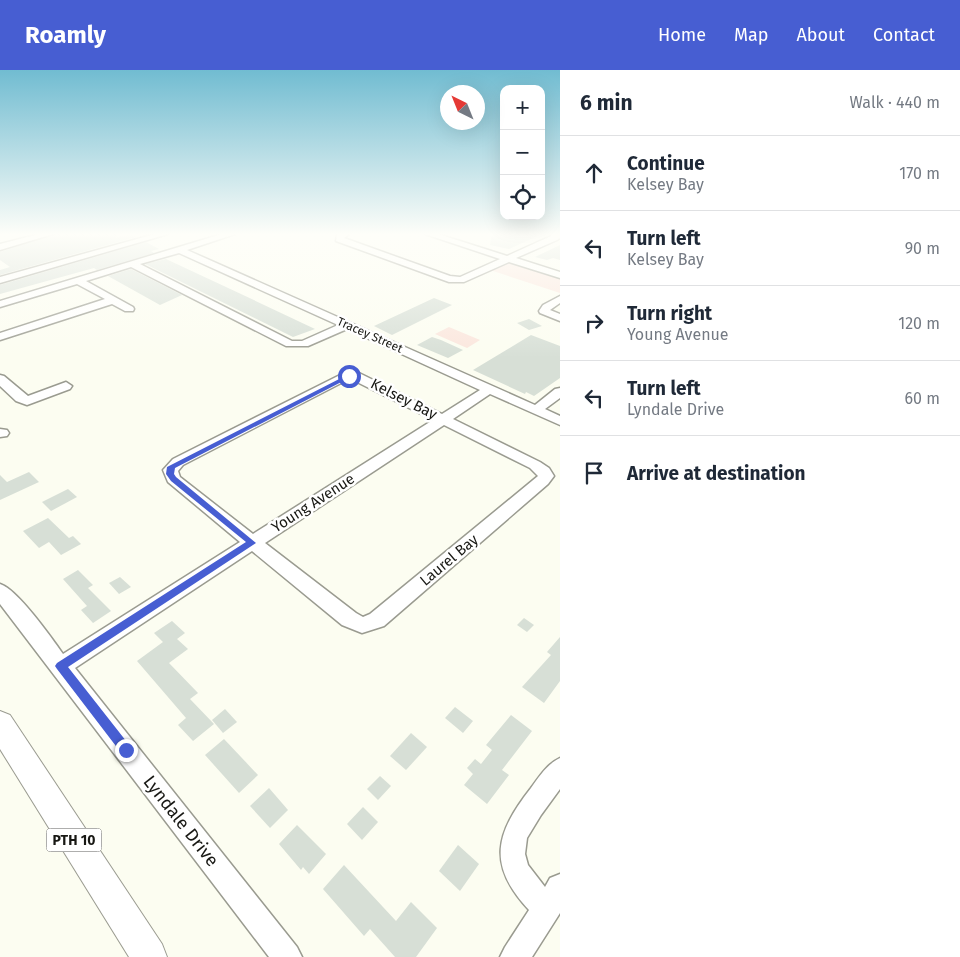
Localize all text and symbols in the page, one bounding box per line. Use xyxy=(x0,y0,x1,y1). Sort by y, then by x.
text: Roamly xyxy=(25,21,106,49)
text: Home xyxy=(658,24,706,46)
text: Map xyxy=(734,24,768,46)
text: About xyxy=(796,24,845,46)
text: Contact xyxy=(873,24,935,46)
north arrow xyxy=(440,85,485,130)
map controls xyxy=(500,85,545,220)
button: + xyxy=(500,85,545,130)
text: 6 min xyxy=(580,90,633,116)
text: Walk · 440 m xyxy=(850,93,940,112)
button: − xyxy=(500,130,545,175)
text: Continue xyxy=(627,152,705,175)
icon: ahead xyxy=(580,159,608,187)
text: 170 m xyxy=(899,164,940,183)
button: locate xyxy=(500,175,545,220)
text: Kelsey Bay xyxy=(627,175,704,194)
text: Turn left xyxy=(627,227,701,250)
icon: left xyxy=(580,234,608,262)
text: 90 m xyxy=(905,239,940,258)
text: Kelsey Bay xyxy=(627,250,704,269)
text: Turn right xyxy=(627,302,712,325)
icon: right xyxy=(580,309,608,337)
street label: Tracey Street xyxy=(335,314,406,356)
text: 120 m xyxy=(898,314,940,333)
text: Young Avenue xyxy=(627,325,729,344)
route start xyxy=(338,365,361,388)
street label: Kelsey Bay xyxy=(368,375,441,424)
text: Turn left xyxy=(627,377,701,400)
icon: left xyxy=(580,384,608,412)
text: 60 m xyxy=(905,389,940,408)
text: Lyndale Drive xyxy=(627,400,724,419)
icon: arrive xyxy=(580,459,608,487)
text: Arrive at destination xyxy=(627,462,806,485)
street label: Young Avenue xyxy=(268,470,358,536)
street label: Laurel Bay xyxy=(416,530,482,590)
route end xyxy=(115,739,138,762)
street label: Lyndale Drive xyxy=(139,771,223,871)
road number: PTH 10 xyxy=(46,828,102,852)

